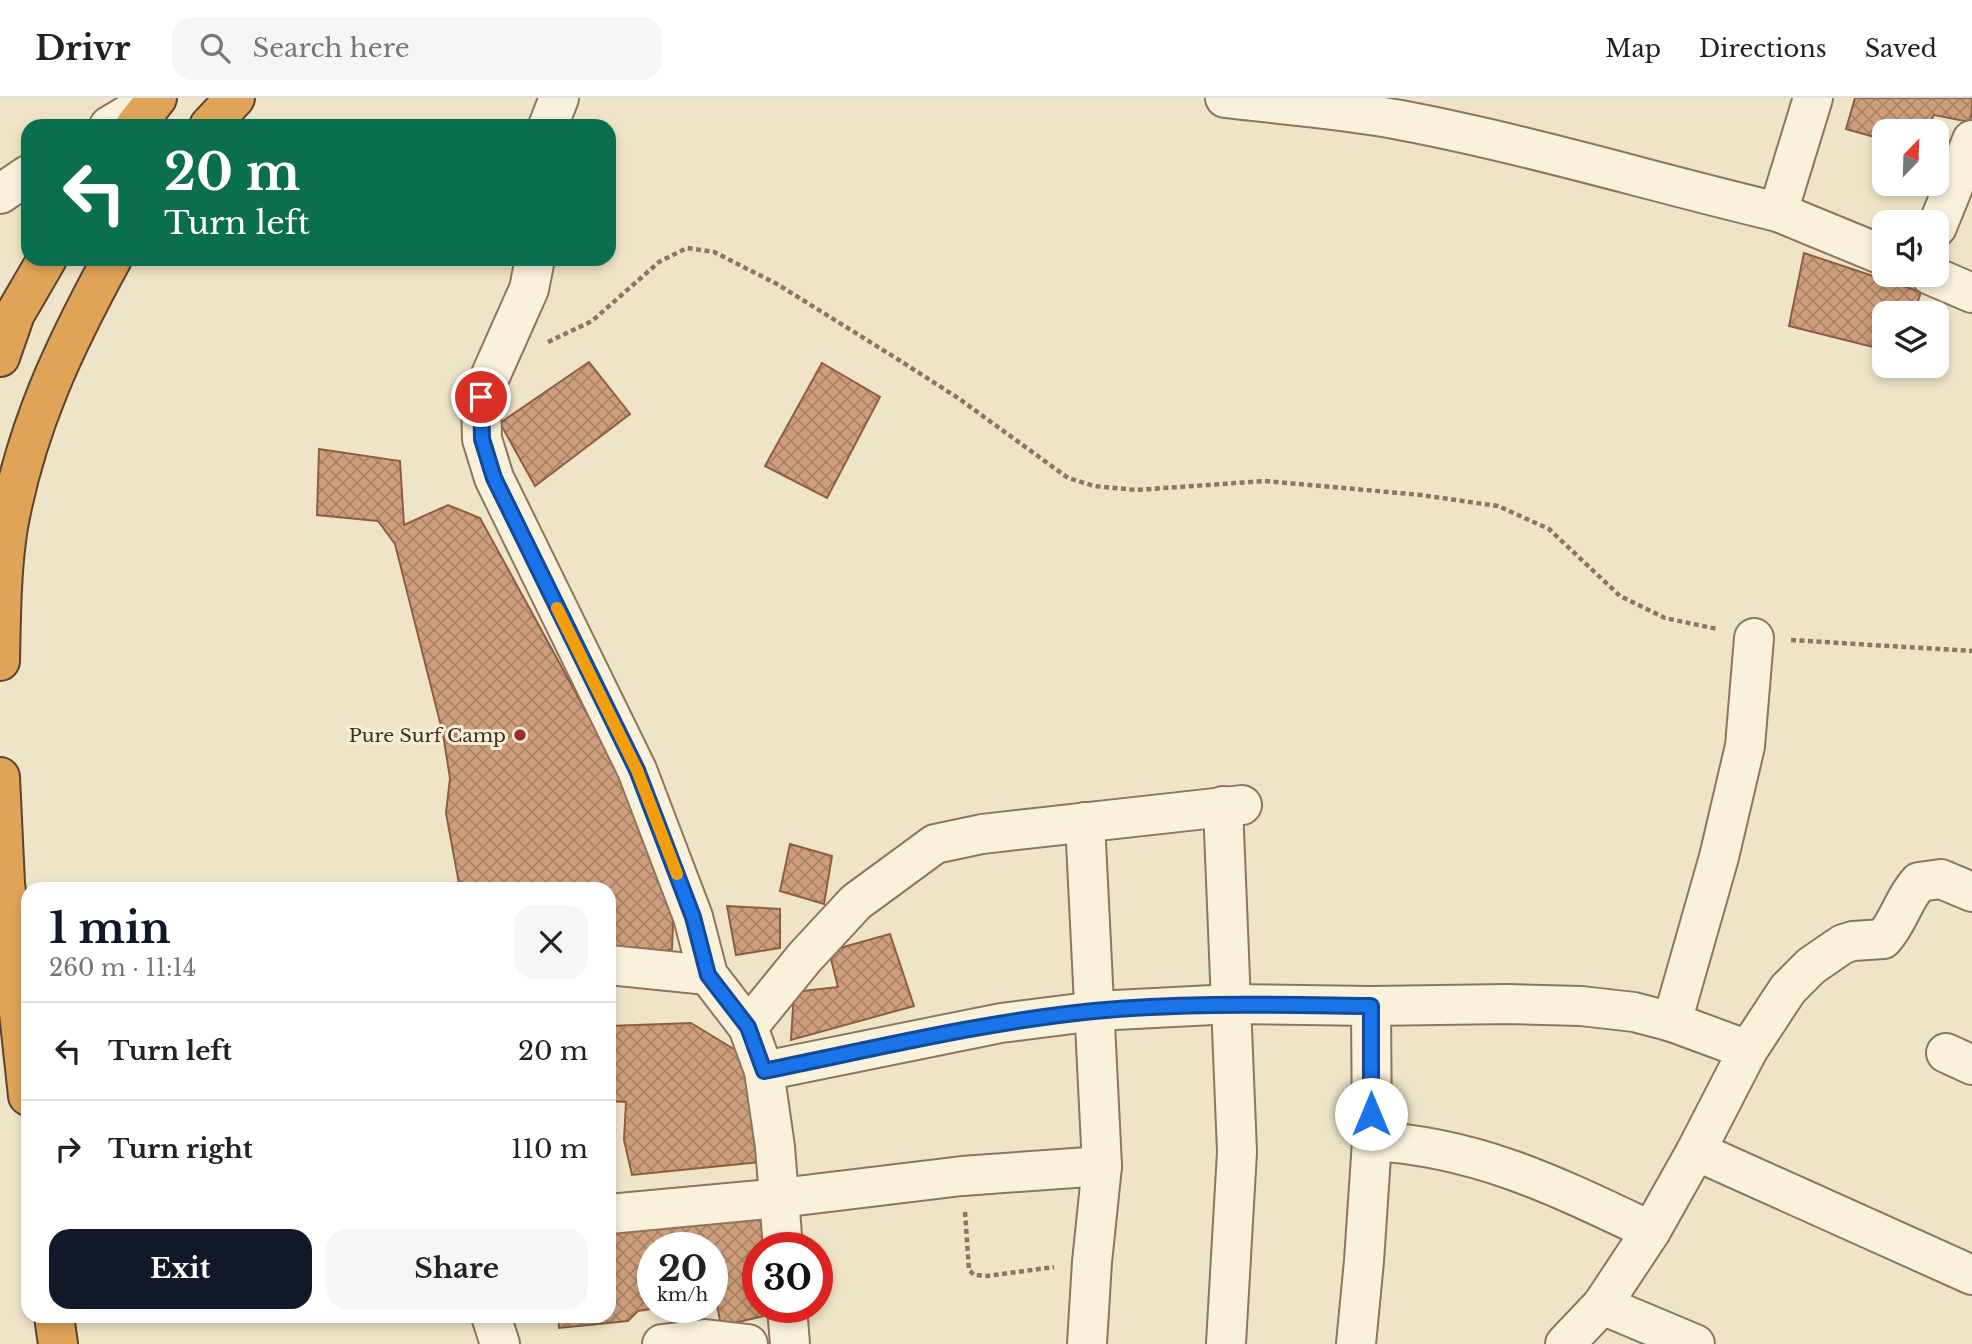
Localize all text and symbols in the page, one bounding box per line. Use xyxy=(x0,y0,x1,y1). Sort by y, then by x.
search box xyxy=(172,17,662,80)
text: Drivr xyxy=(35,28,130,69)
icon: search xyxy=(196,29,234,67)
text: Search here xyxy=(252,32,410,64)
text: Map xyxy=(1605,34,1661,63)
text: Directions xyxy=(1699,34,1827,63)
text: Saved xyxy=(1865,34,1937,63)
north arrow xyxy=(1872,119,1950,196)
map controls xyxy=(1872,119,1949,378)
text: 20 m xyxy=(164,142,300,203)
icon: left xyxy=(49,147,140,238)
text: Turn left xyxy=(164,203,310,243)
button: sound xyxy=(1872,210,1949,287)
button: layers xyxy=(1872,301,1949,378)
pin xyxy=(451,367,511,427)
icon: arrive xyxy=(462,378,500,416)
place label: Pure Surf Camp xyxy=(349,724,506,747)
marker: Pure Surf Camp xyxy=(512,727,528,743)
text: 1 min xyxy=(49,902,171,954)
button: close xyxy=(514,905,588,979)
text: 260 m · 11:14 xyxy=(49,954,196,982)
icon: left xyxy=(49,1032,87,1070)
text: Turn left xyxy=(108,1035,232,1067)
text: 20 m xyxy=(518,1035,588,1067)
position arrow xyxy=(1334,1077,1408,1151)
icon: right xyxy=(49,1130,87,1168)
text: Turn right xyxy=(108,1133,253,1165)
text: 110 m xyxy=(511,1133,588,1165)
button: Exit xyxy=(49,1229,312,1309)
button: Share xyxy=(326,1229,588,1309)
speed limit sign: 30 xyxy=(742,1232,833,1323)
text: 20 xyxy=(658,1247,707,1290)
text: km/h xyxy=(657,1284,708,1306)

